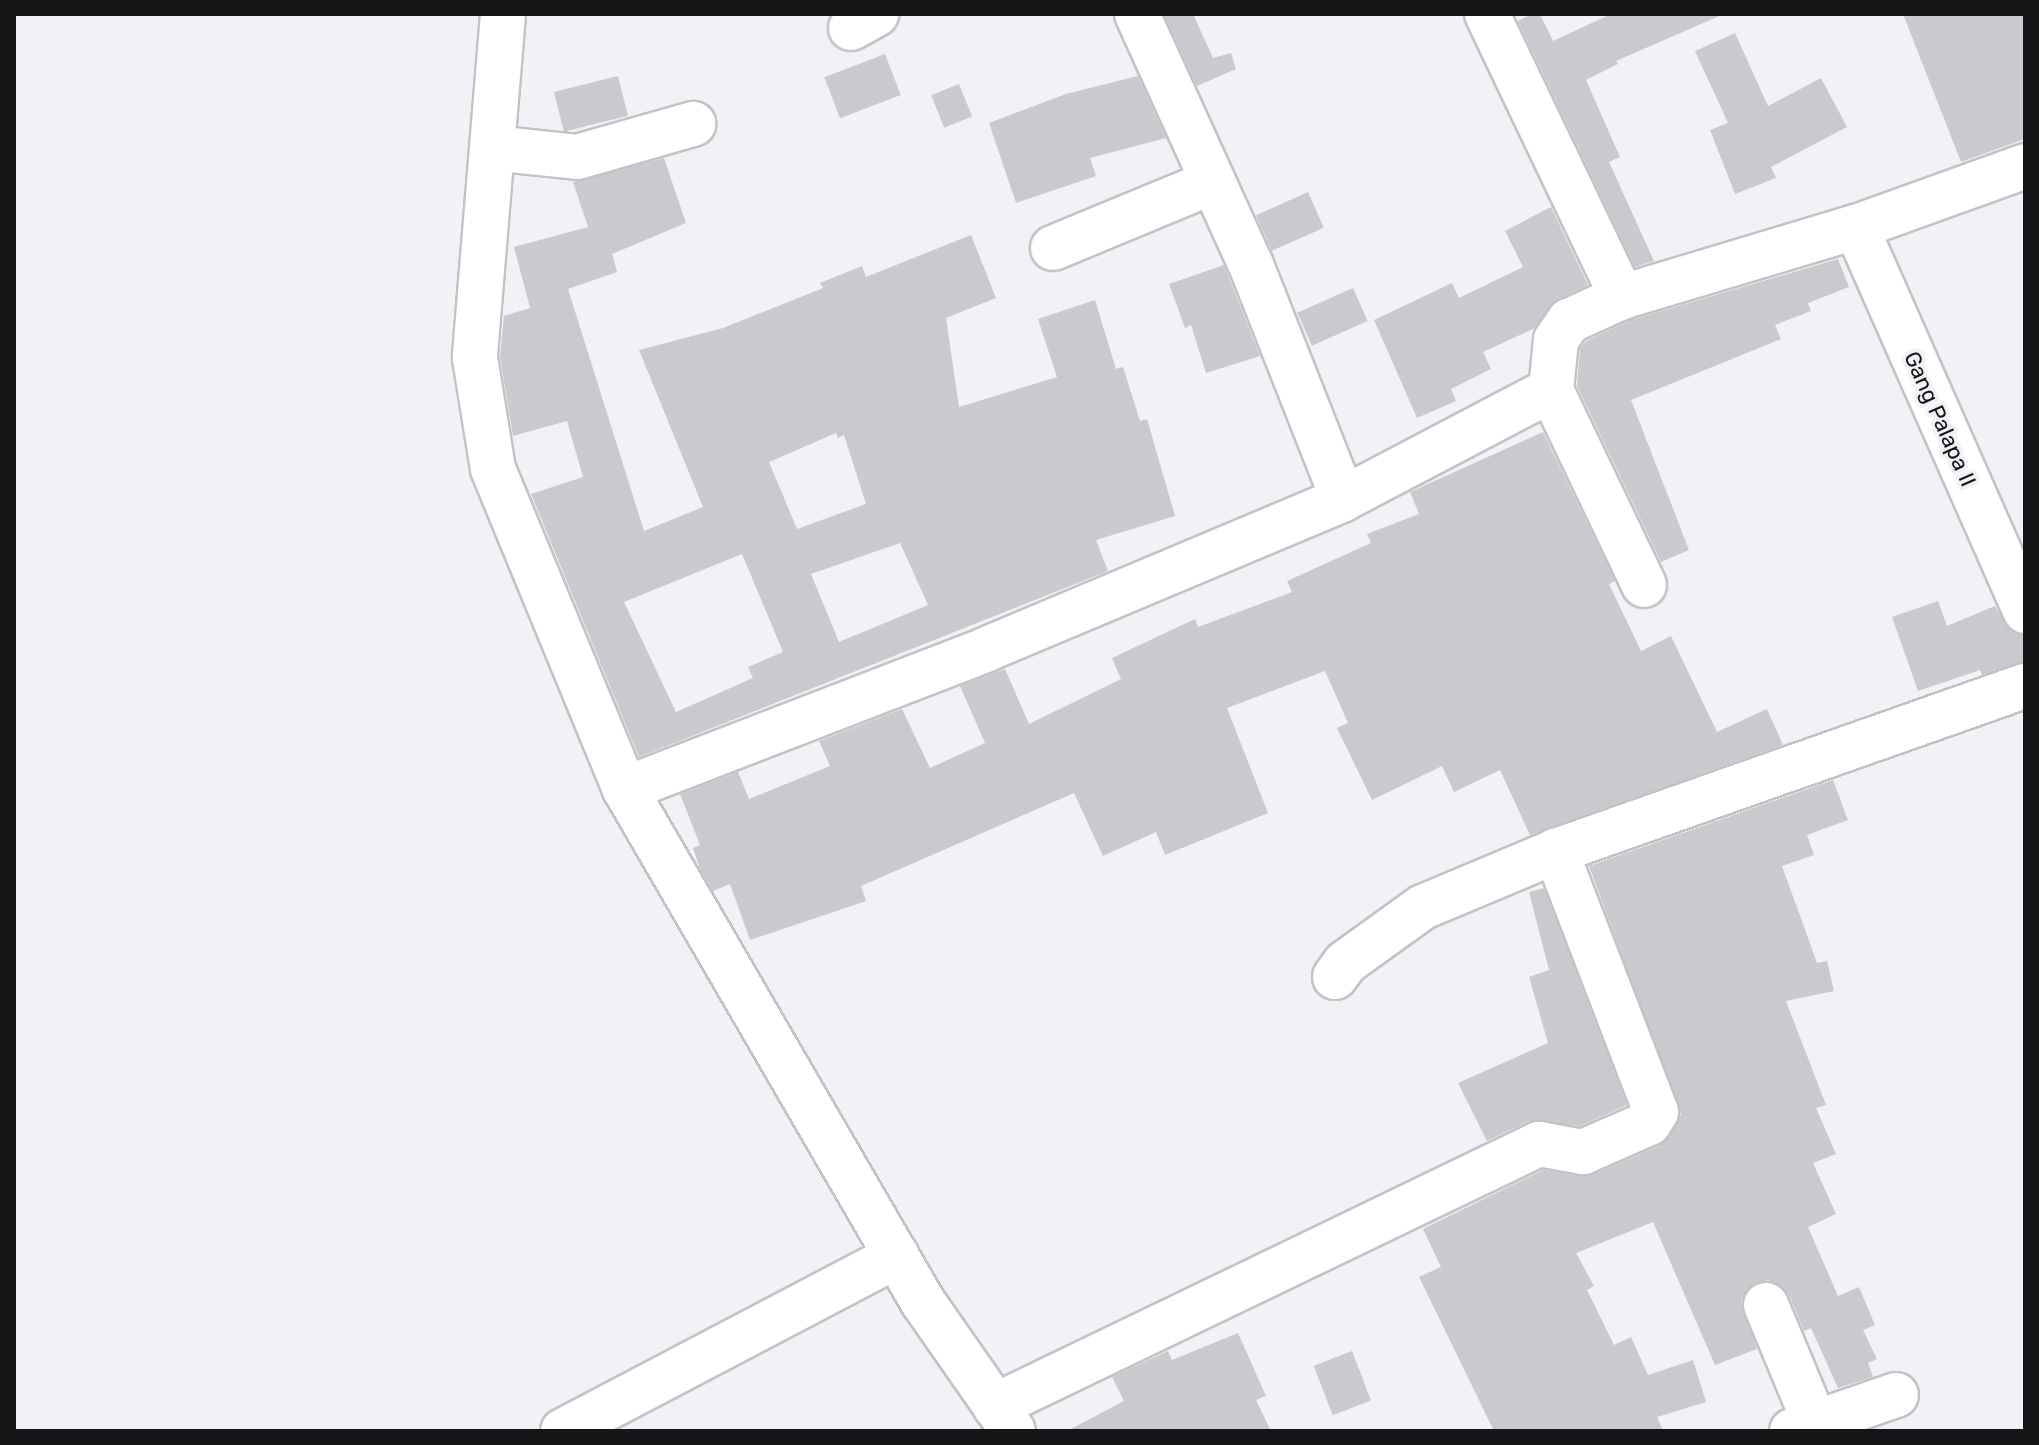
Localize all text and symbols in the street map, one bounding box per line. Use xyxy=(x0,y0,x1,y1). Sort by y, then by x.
street label: Gang Palapa II xyxy=(1898,347,1982,491)

